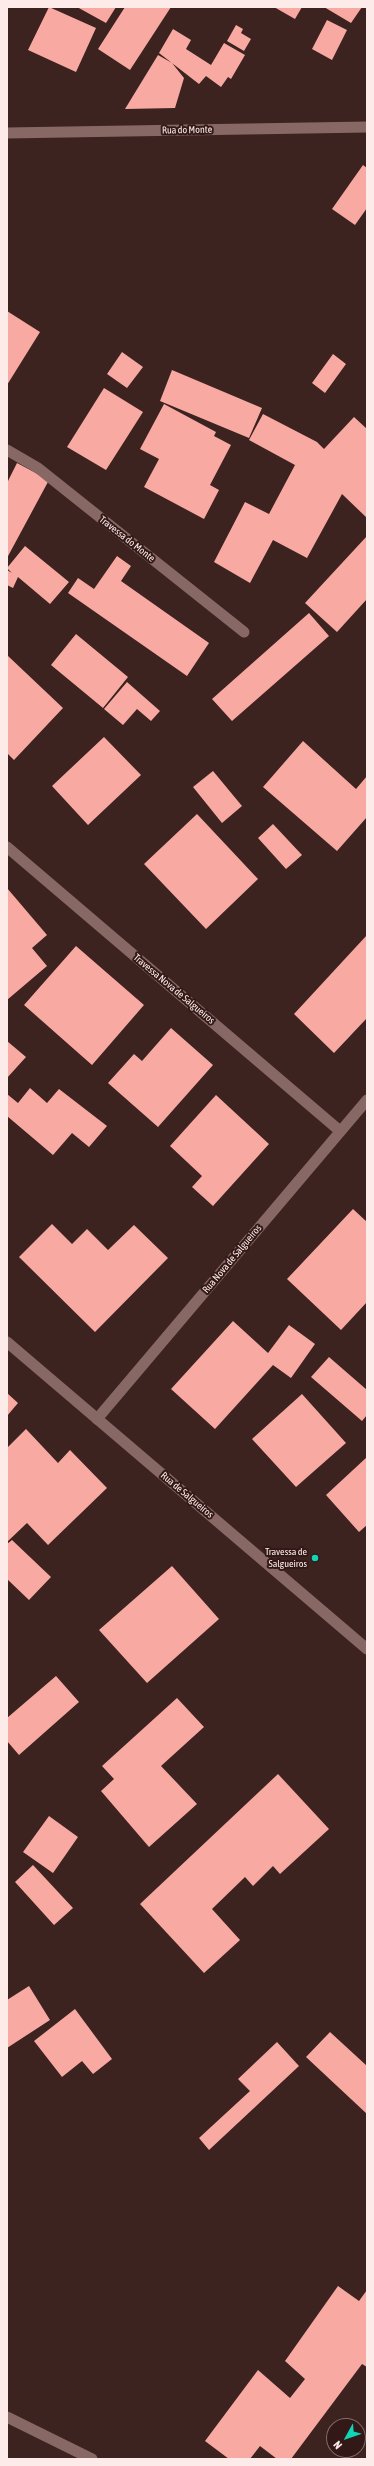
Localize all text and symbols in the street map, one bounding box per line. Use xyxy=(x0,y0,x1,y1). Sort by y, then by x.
street label: Rua do Monte xyxy=(162,124,212,136)
street label: Travessa do Monte xyxy=(97,514,157,564)
street label: Travessa Nova de Salgueiros xyxy=(131,951,217,1027)
street label: Rua Nova de Salgueiros xyxy=(200,1222,264,1296)
street label: Rua de Salgueiros xyxy=(158,1470,216,1520)
place label: Travessa de Salgueiros xyxy=(265,1546,307,1570)
marker: Travessa de Salgueiros xyxy=(310,1553,320,1563)
north arrow xyxy=(326,2418,366,2458)
text: N xyxy=(331,2439,344,2451)

